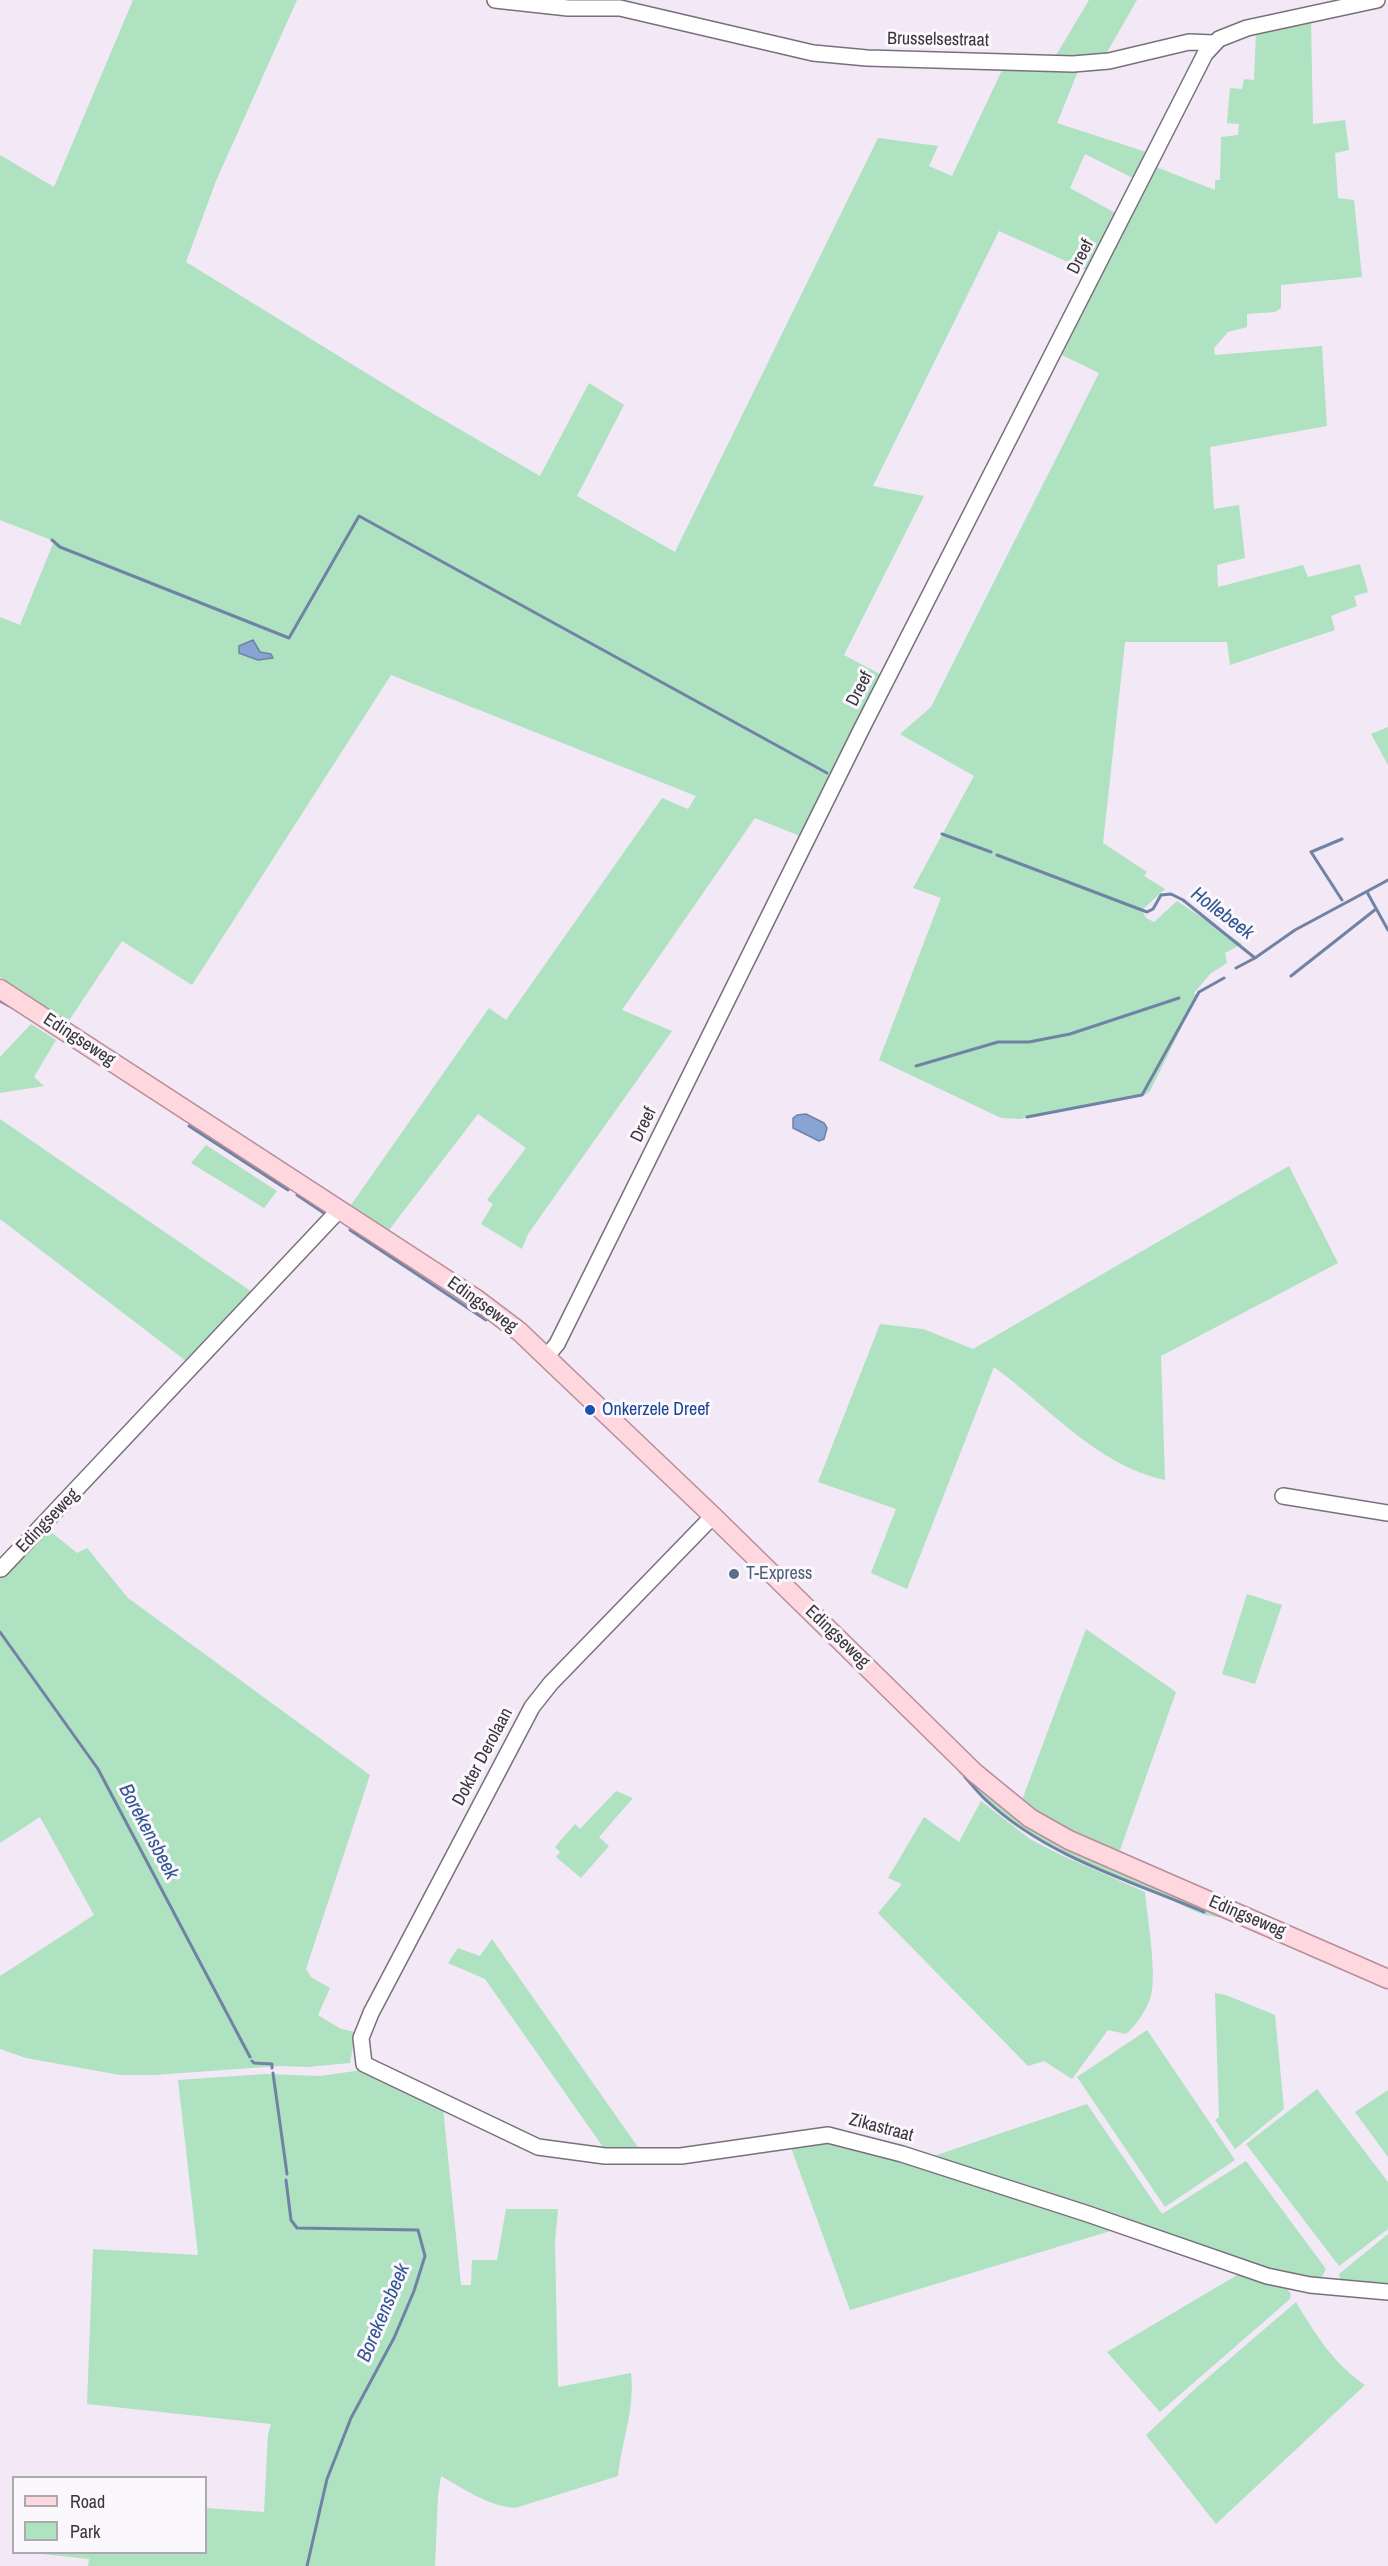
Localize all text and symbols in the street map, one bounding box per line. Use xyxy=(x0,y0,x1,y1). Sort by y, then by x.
street label: Brusselsestraat xyxy=(887,28,989,52)
street label: Dreef xyxy=(1063,236,1099,278)
street label: Dreef xyxy=(842,668,878,710)
water label: Hollebeek xyxy=(1186,882,1258,946)
street label: Edingseweg xyxy=(39,1009,119,1071)
street label: Dreef xyxy=(626,1104,662,1146)
street label: Edingseweg xyxy=(443,1272,521,1338)
place label: Onkerzele Dreef xyxy=(602,1399,709,1421)
marker: Onkerzele Dreef xyxy=(583,1403,597,1417)
street label: Edingseweg xyxy=(12,1484,84,1558)
place label: T-Express xyxy=(746,1563,812,1585)
marker: T-Express xyxy=(727,1567,741,1581)
street label: Edingseweg xyxy=(800,1601,874,1673)
street label: Dokter Derolaan xyxy=(448,1704,518,1810)
water label: Borekensbeek xyxy=(113,1780,183,1884)
street label: Edingseweg xyxy=(1205,1891,1289,1943)
street label: Zikastraat xyxy=(847,2109,915,2147)
water label: Borekensbeek xyxy=(352,2260,416,2366)
legend xyxy=(12,2476,207,2554)
text: Road xyxy=(70,2489,105,2514)
text: Park xyxy=(70,2519,100,2544)

